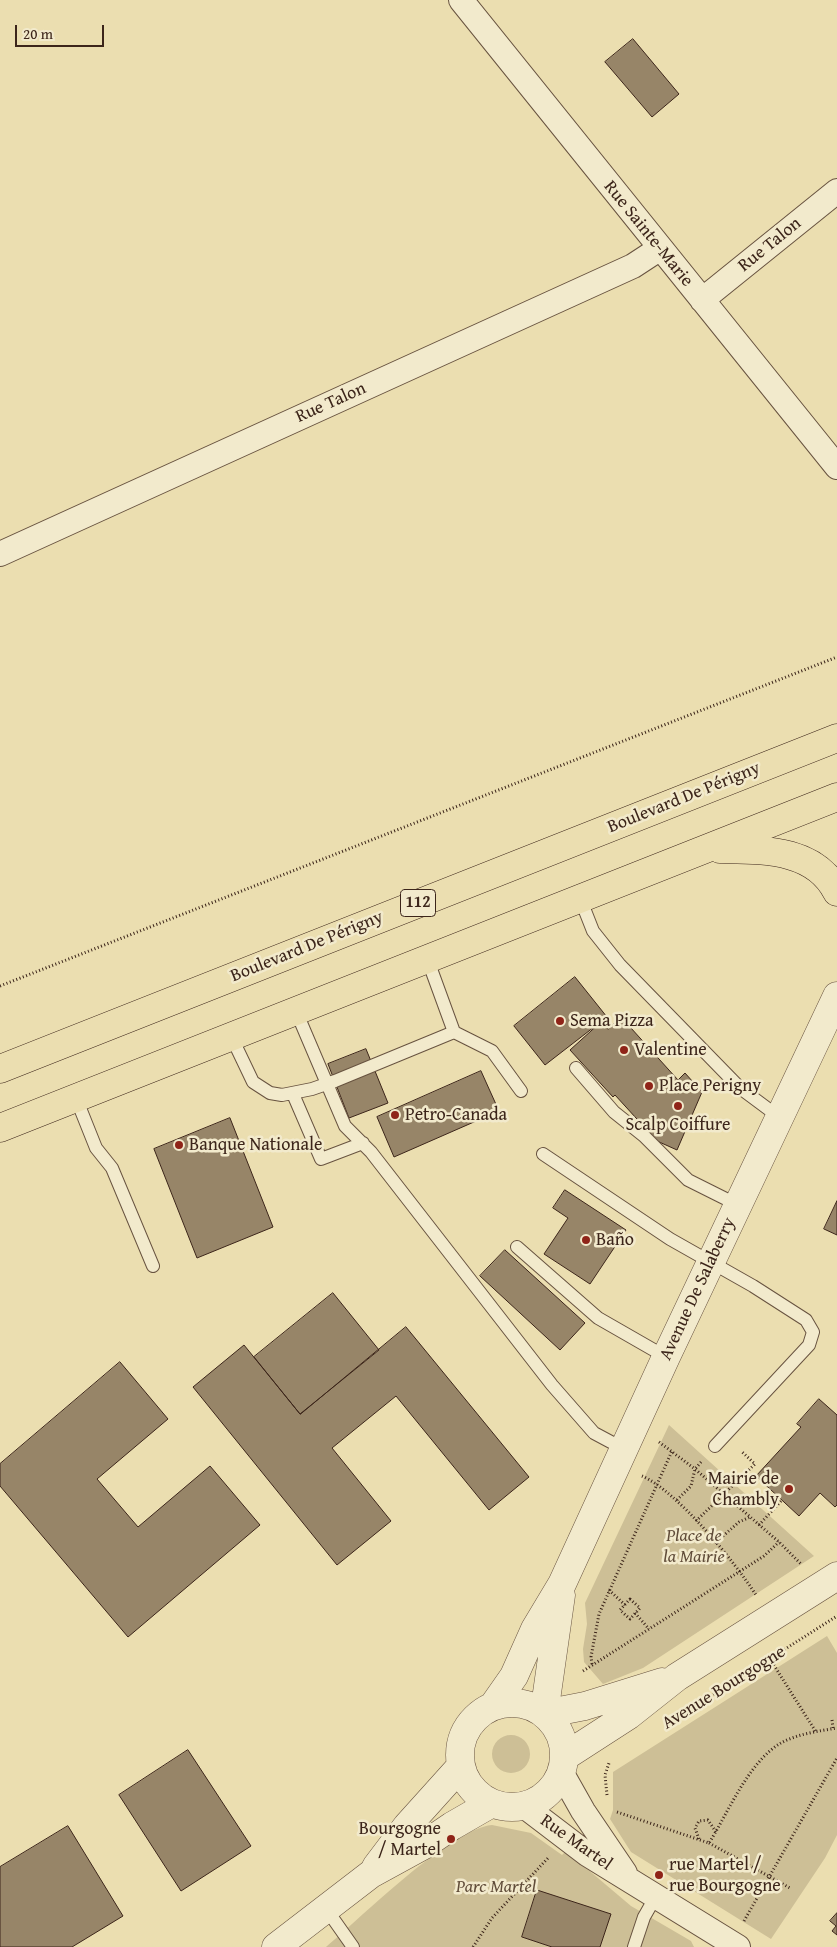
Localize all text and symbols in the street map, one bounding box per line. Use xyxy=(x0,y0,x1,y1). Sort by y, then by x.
scale bar xyxy=(18,15,106,47)
text: 20 m xyxy=(23,23,53,44)
street label: Rue Sainte-Marie xyxy=(599,177,697,291)
street label: Rue Talon xyxy=(734,213,806,277)
street label: Rue Talon xyxy=(292,378,370,428)
street label: Boulevard De Périgny xyxy=(605,758,763,838)
road number: 112 xyxy=(400,890,436,916)
street label: Boulevard De Périgny xyxy=(228,907,386,987)
place label: Sema Pizza xyxy=(570,1010,653,1032)
marker: Sema Pizza xyxy=(554,1015,566,1027)
place label: Valentine xyxy=(634,1039,707,1061)
marker: Valentine xyxy=(618,1044,630,1056)
place label: Place Perigny xyxy=(659,1075,761,1097)
marker: Place Perigny xyxy=(643,1080,655,1092)
marker: Scalp Coiffure xyxy=(672,1100,684,1112)
place label: Petro-Canada xyxy=(405,1104,507,1126)
marker: Petro-Canada xyxy=(389,1109,401,1121)
place label: Scalp Coiffure xyxy=(626,1114,730,1136)
place label: Banque Nationale xyxy=(189,1134,322,1156)
marker: Banque Nationale xyxy=(173,1139,185,1151)
street label: Avenue De Salaberry xyxy=(655,1214,741,1364)
place label: Baño xyxy=(596,1229,634,1251)
marker: Baño xyxy=(580,1234,592,1246)
place label: Mairie de Chambly xyxy=(708,1468,779,1510)
marker: Mairie de Chambly xyxy=(783,1483,795,1495)
park label: Place de la Mairie xyxy=(663,1525,725,1568)
street label: Avenue Bourgogne xyxy=(658,1641,790,1735)
street label: Rue Martel xyxy=(536,1810,616,1876)
place label: Bourgogne / Martel xyxy=(359,1818,441,1860)
marker: Bourgogne / Martel xyxy=(445,1833,457,1845)
place label: rue Martel / rue Bourgogne xyxy=(669,1854,781,1896)
marker: rue Martel / rue Bourgogne xyxy=(653,1869,665,1881)
park label: Parc Martel xyxy=(456,1876,536,1898)

